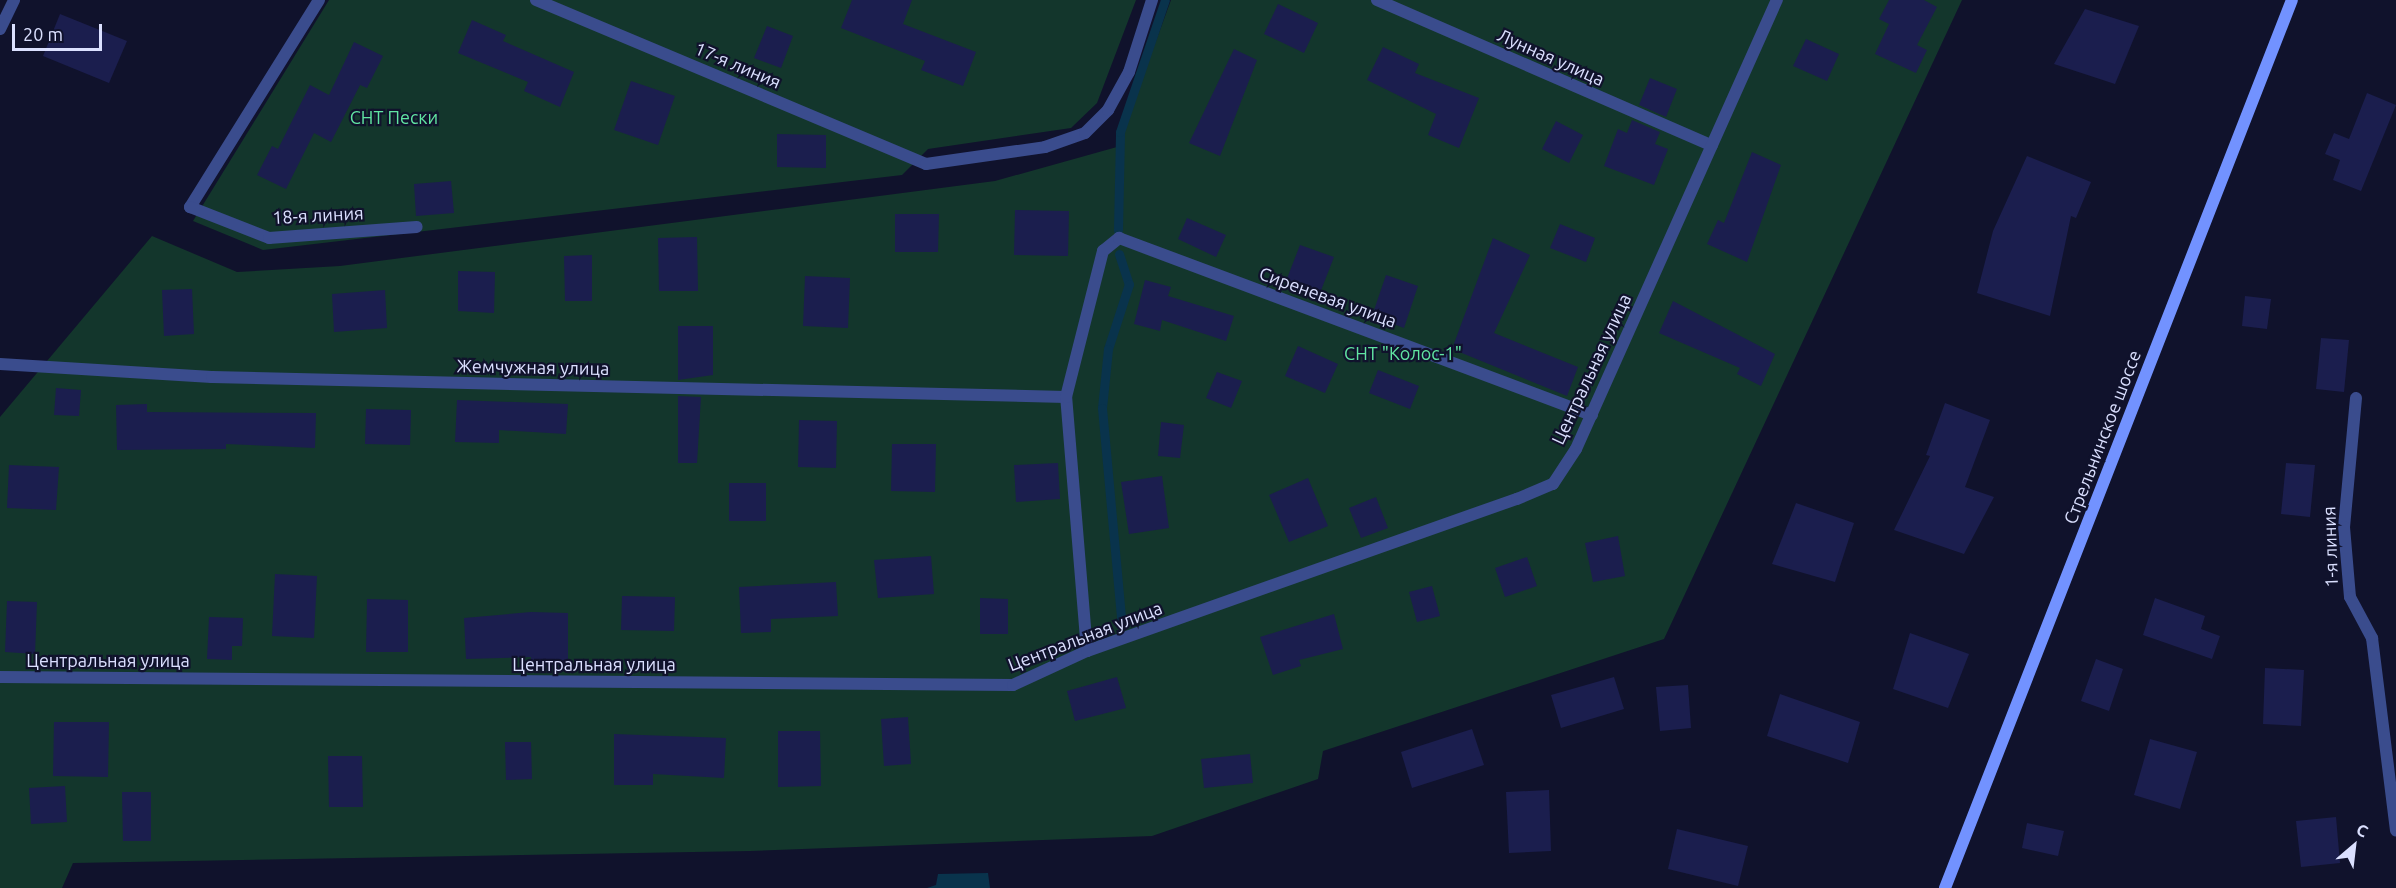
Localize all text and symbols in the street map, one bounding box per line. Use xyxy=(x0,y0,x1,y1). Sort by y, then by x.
scale bar xyxy=(15,12,105,50)
text: 20 m xyxy=(23,24,63,44)
street label: Лунная улица xyxy=(1494,24,1608,90)
street label: 17-я линия xyxy=(692,37,784,93)
park label: СНТ Пески xyxy=(350,106,438,128)
street label: 18-я линия xyxy=(272,202,364,228)
street label: Сиреневая улица xyxy=(1256,262,1400,332)
street label: Центральная улица xyxy=(1547,290,1635,448)
park label: СНТ "Колос-1" xyxy=(1344,342,1462,364)
street label: Стрельнинское шоссе xyxy=(2059,347,2145,527)
street label: Жемчужная улица xyxy=(457,355,609,379)
street label: 1-я линия xyxy=(2318,506,2342,588)
street label: Центральная улица xyxy=(1005,597,1165,675)
street label: Центральная улица xyxy=(26,649,190,671)
street label: Центральная улица xyxy=(512,653,676,675)
north arrow xyxy=(2324,816,2384,876)
text: С xyxy=(2354,820,2371,840)

